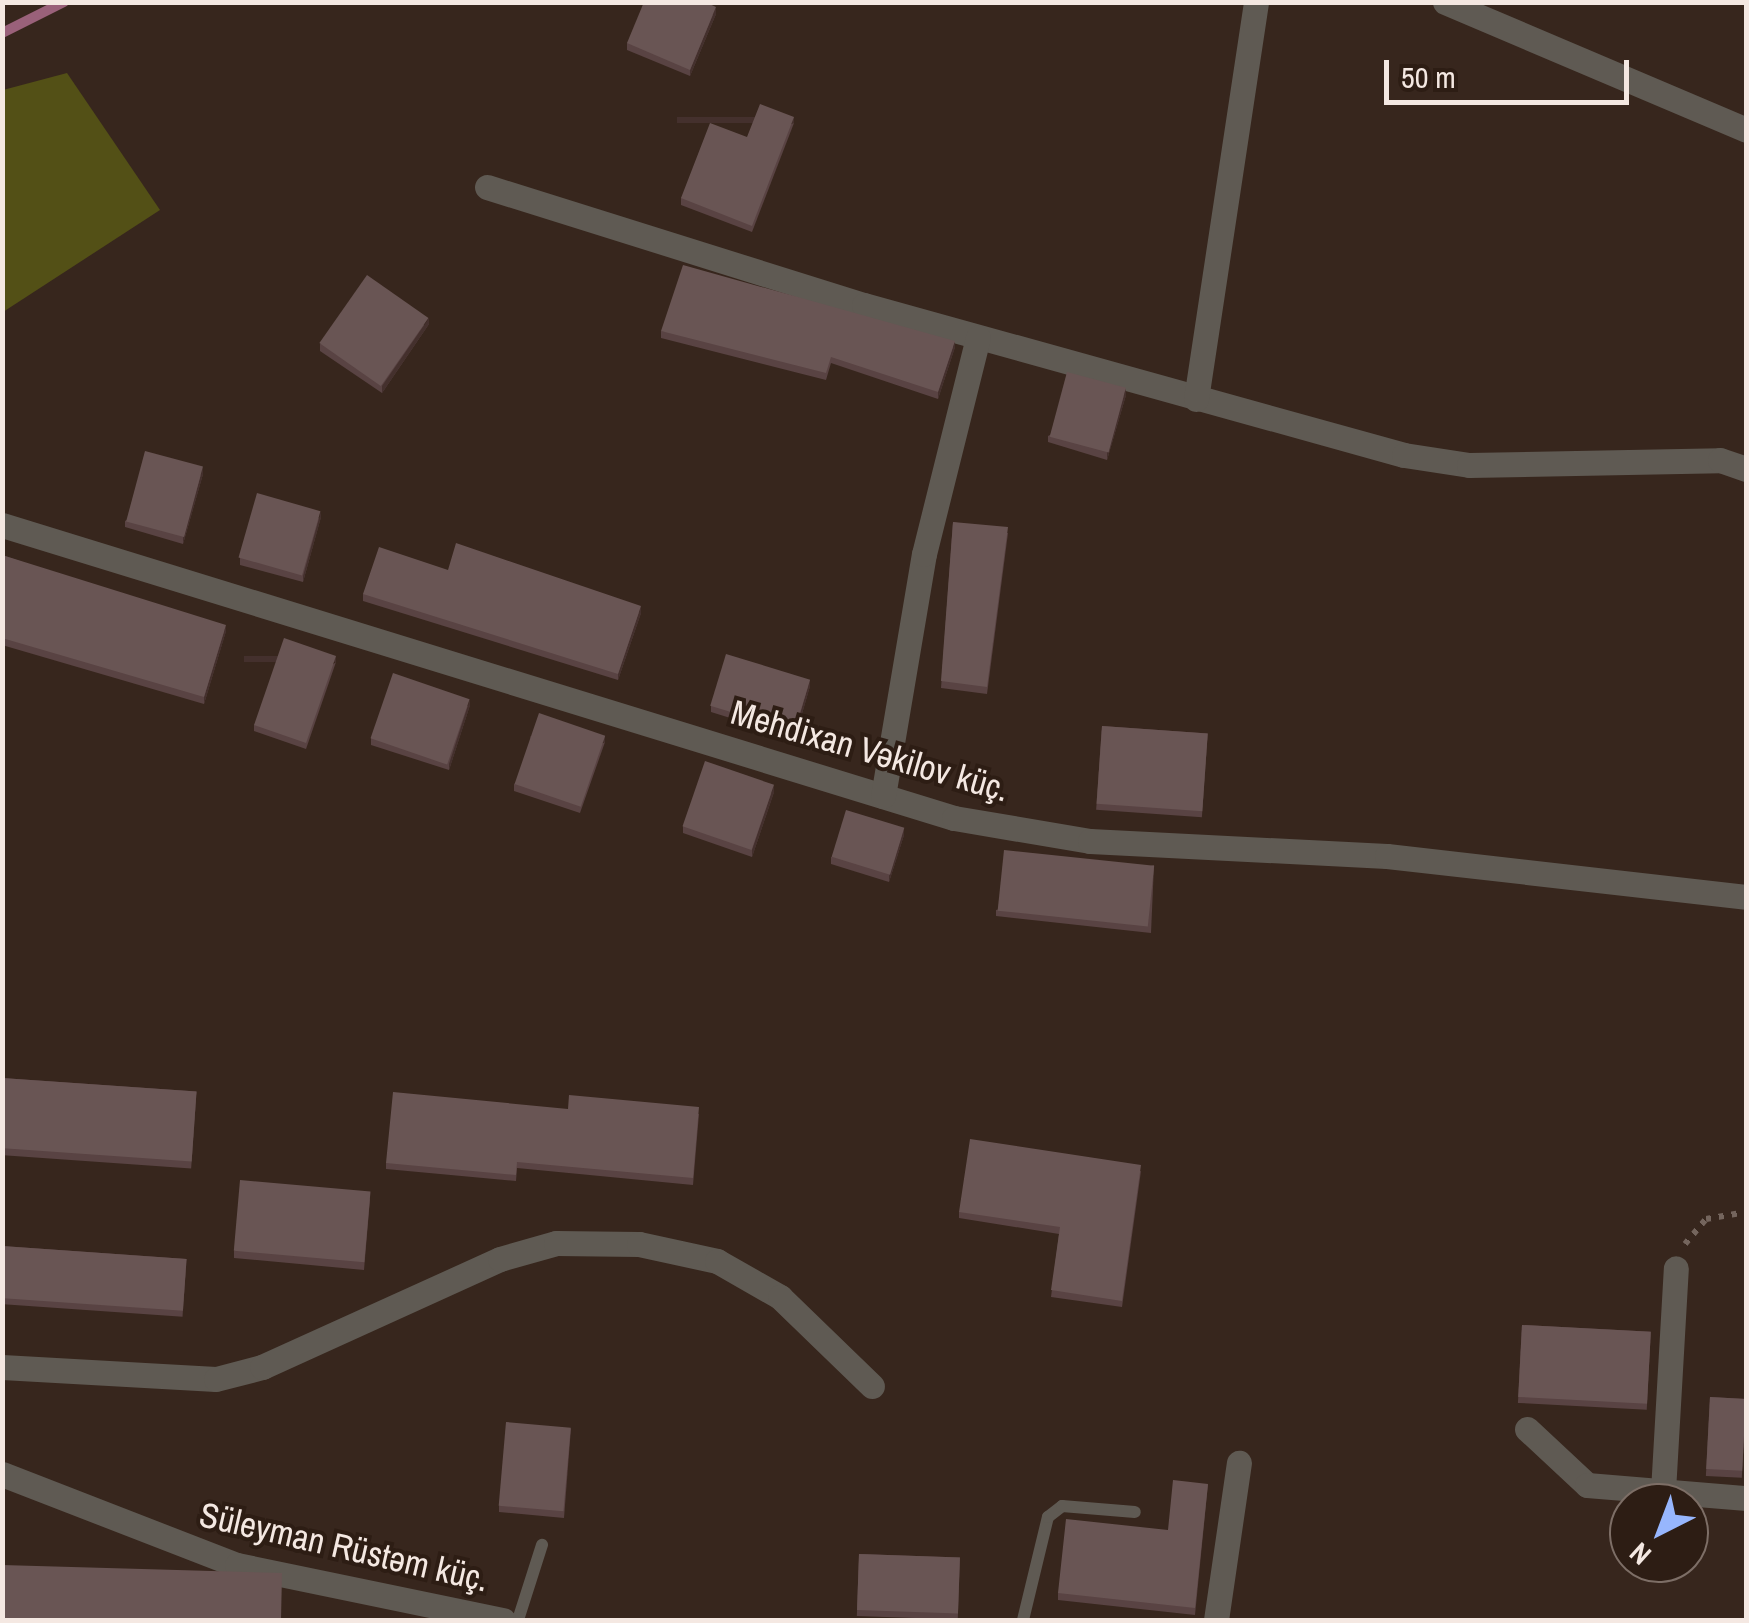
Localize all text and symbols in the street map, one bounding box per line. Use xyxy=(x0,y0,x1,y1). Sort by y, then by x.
scale bar xyxy=(1389,40,1634,102)
text: 50 m xyxy=(1401,57,1456,97)
street label: Mehdixan Vəkilov küç. xyxy=(726,691,1014,811)
north arrow xyxy=(1609,1483,1709,1583)
street label: Süleyman Rüstəm küç. xyxy=(196,1493,492,1601)
text: N xyxy=(1621,1534,1659,1573)

